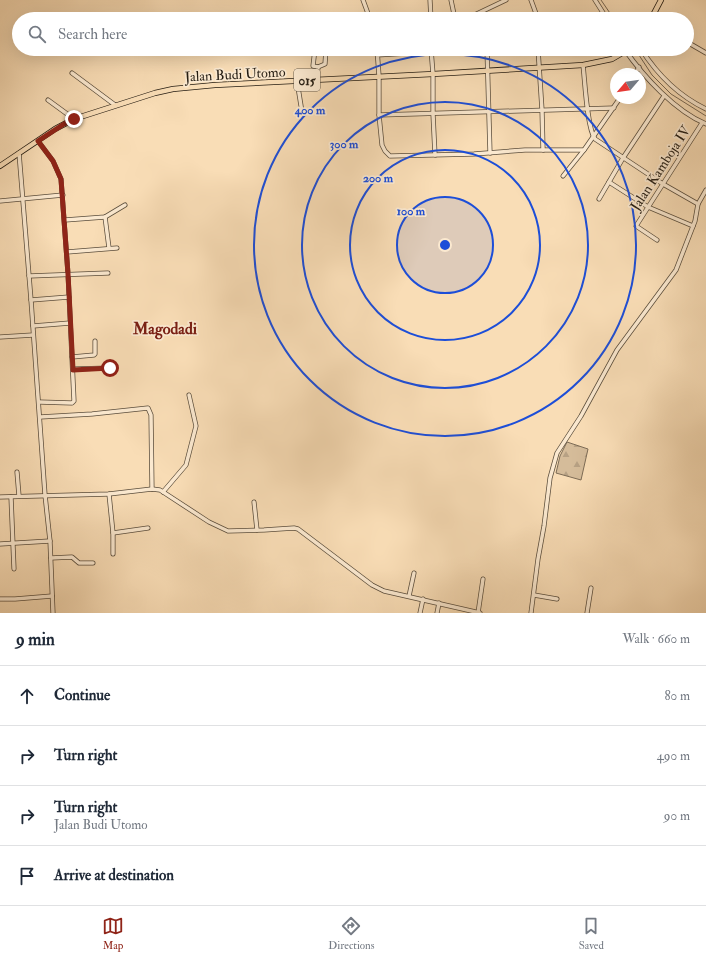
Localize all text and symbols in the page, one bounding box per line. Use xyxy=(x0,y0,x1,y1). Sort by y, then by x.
search box xyxy=(12,12,694,56)
icon: search xyxy=(26,23,48,45)
text: Search here xyxy=(58,25,127,44)
street label: Jalan Budi Utomo xyxy=(183,63,286,86)
north arrow xyxy=(610,68,646,104)
road number: 015 xyxy=(294,69,320,91)
text: 400 m xyxy=(294,103,326,118)
route end xyxy=(65,110,83,128)
street label: Jalan Kamboja IV xyxy=(626,122,695,215)
text: 300 m xyxy=(330,137,359,152)
text: 200 m xyxy=(363,171,394,186)
text: 100 m xyxy=(397,204,426,219)
centre of rings xyxy=(438,238,452,252)
district label: Magodadi xyxy=(132,319,198,340)
route start xyxy=(101,359,119,377)
text: 9 min xyxy=(16,629,55,650)
text: Walk · 660 m xyxy=(622,631,690,647)
icon: ahead xyxy=(16,685,38,707)
text: Continue xyxy=(54,686,110,705)
text: 80 m xyxy=(664,688,690,704)
icon: right xyxy=(16,745,38,767)
text: Turn right xyxy=(54,746,117,765)
text: 490 m xyxy=(657,748,690,764)
text: Turn right xyxy=(54,798,117,817)
icon: right xyxy=(16,805,38,827)
text: 90 m xyxy=(664,808,690,824)
text: Jalan Budi Utomo xyxy=(54,817,148,833)
icon: arrive xyxy=(16,865,38,887)
text: Arrive at destination xyxy=(54,866,174,885)
tab: Map xyxy=(102,915,124,952)
tab: Directions xyxy=(328,915,375,952)
tab: Saved xyxy=(579,915,604,952)

